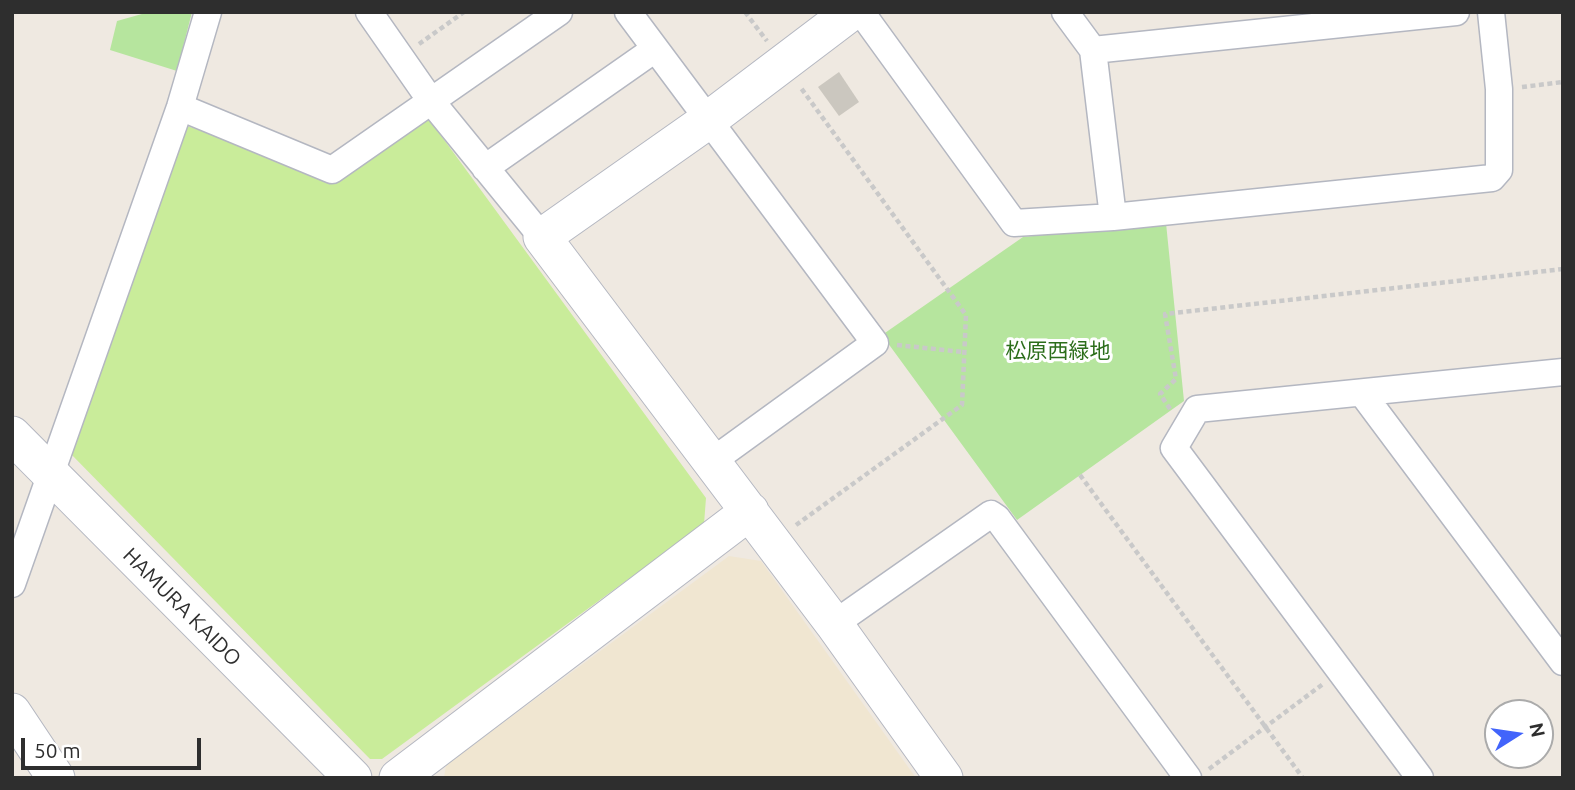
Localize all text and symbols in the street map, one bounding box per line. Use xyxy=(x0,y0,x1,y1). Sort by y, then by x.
park label: 松原西緑地 xyxy=(1006,338,1110,364)
street label: HAMURA KAIDO xyxy=(118,543,246,671)
north arrow xyxy=(1484,699,1554,769)
text: N xyxy=(1525,721,1550,739)
scale bar xyxy=(24,724,205,768)
text: 50 m xyxy=(34,738,81,762)

